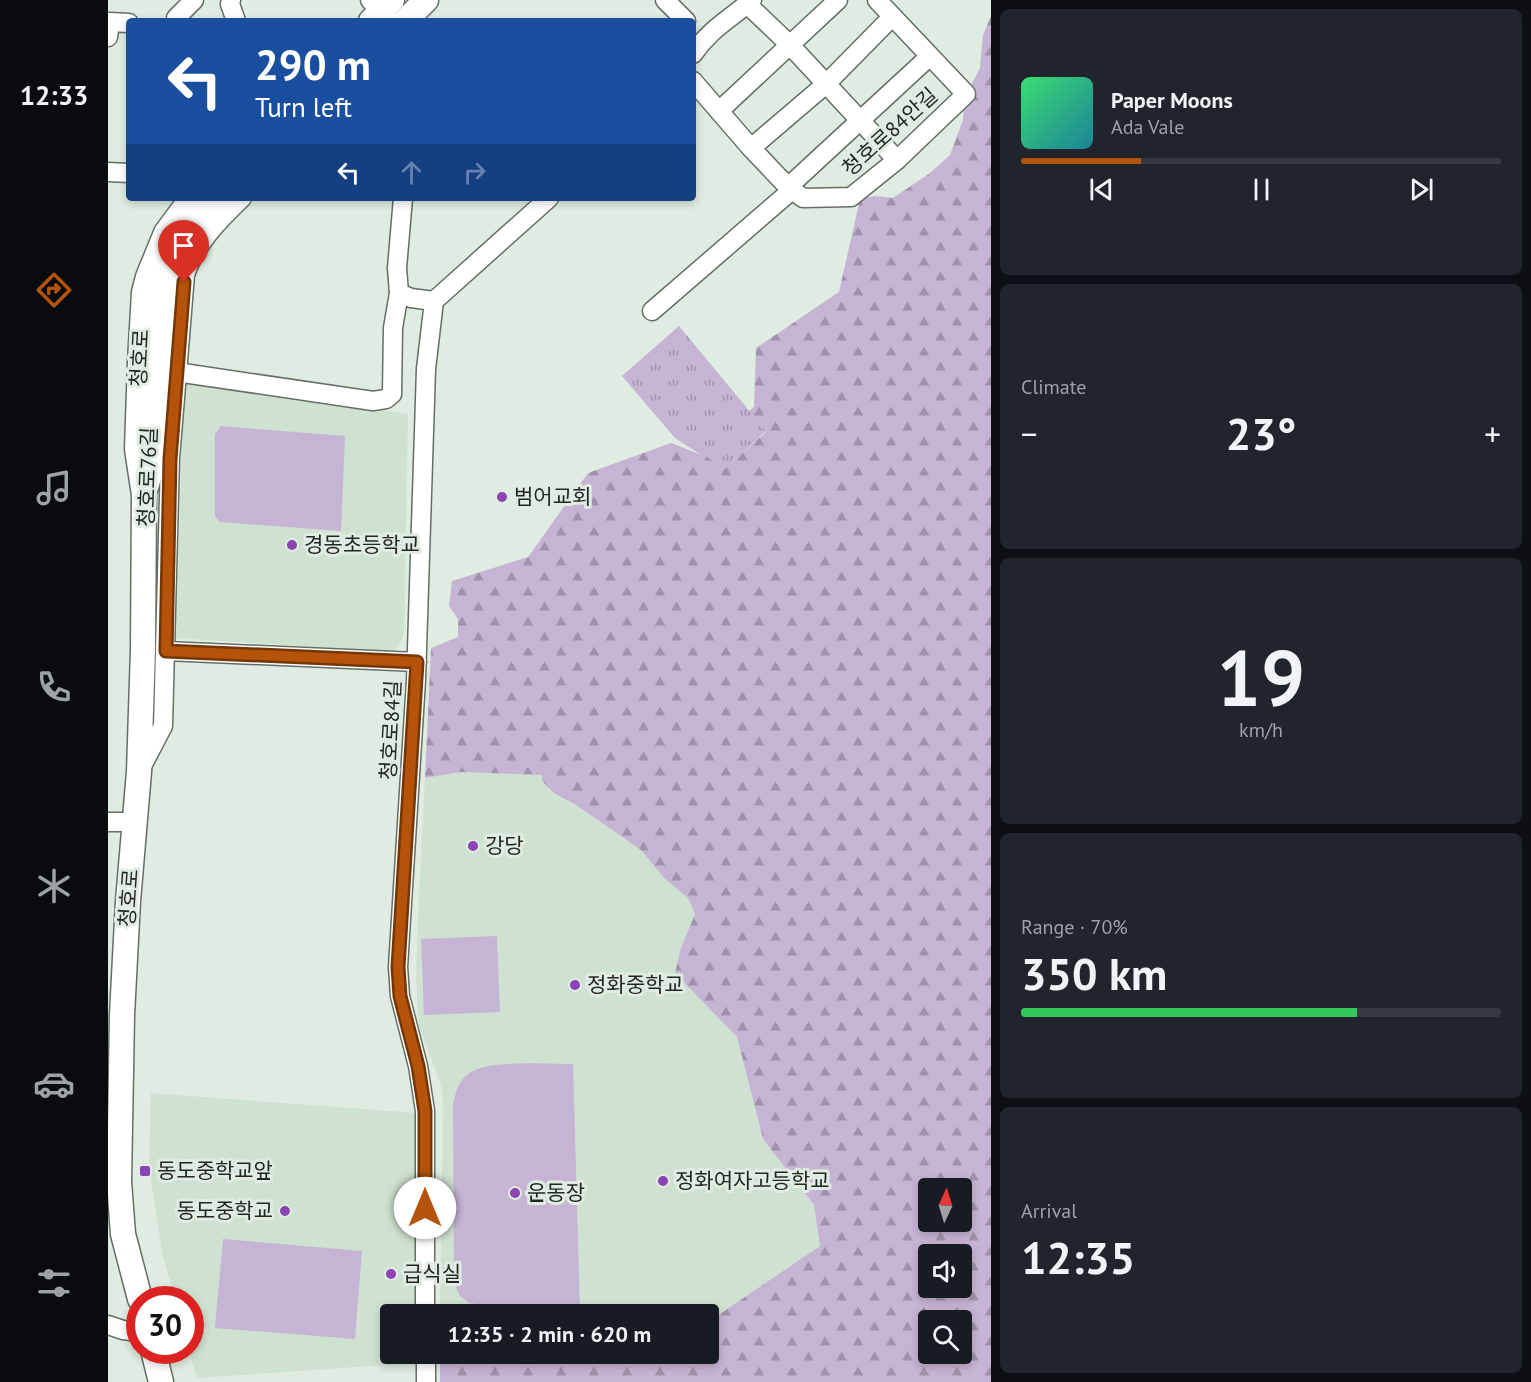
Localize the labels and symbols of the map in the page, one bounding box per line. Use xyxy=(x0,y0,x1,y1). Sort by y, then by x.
street label: 청호로84안길 xyxy=(836,82,943,182)
pin xyxy=(158,220,209,282)
street label: 청호로 xyxy=(125,328,154,388)
street label: 청호로76길 xyxy=(132,426,163,528)
place label: 범어교회 xyxy=(514,483,591,510)
marker: 범어교회 xyxy=(495,490,509,504)
place label: 경동초등학교 xyxy=(304,531,420,558)
marker: 경동초등학교 xyxy=(285,538,299,552)
street label: 청호로84길 xyxy=(374,679,407,781)
place label: 강당 xyxy=(485,832,524,859)
marker: 강당 xyxy=(466,839,480,853)
street label: 청호로 xyxy=(113,868,144,928)
place label: 정화중학교 xyxy=(587,971,684,998)
marker: 정화중학교 xyxy=(568,978,582,992)
place label: 동도중학교앞 xyxy=(157,1157,273,1184)
marker: 동도중학교앞 xyxy=(138,1164,152,1178)
place label: 정화여자고등학교 xyxy=(675,1167,830,1194)
marker: 정화여자고등학교 xyxy=(656,1174,670,1188)
position arrow xyxy=(393,1176,457,1240)
north arrow xyxy=(918,1178,972,1232)
place label: 운동장 xyxy=(527,1179,585,1206)
marker: 운동장 xyxy=(508,1186,522,1200)
place label: 동도중학교 xyxy=(176,1197,273,1224)
marker: 동도중학교 xyxy=(278,1204,292,1218)
place label: 급식실 xyxy=(403,1260,461,1287)
marker: 급식실 xyxy=(384,1267,398,1281)
speed limit sign: 30 xyxy=(126,1286,204,1364)

